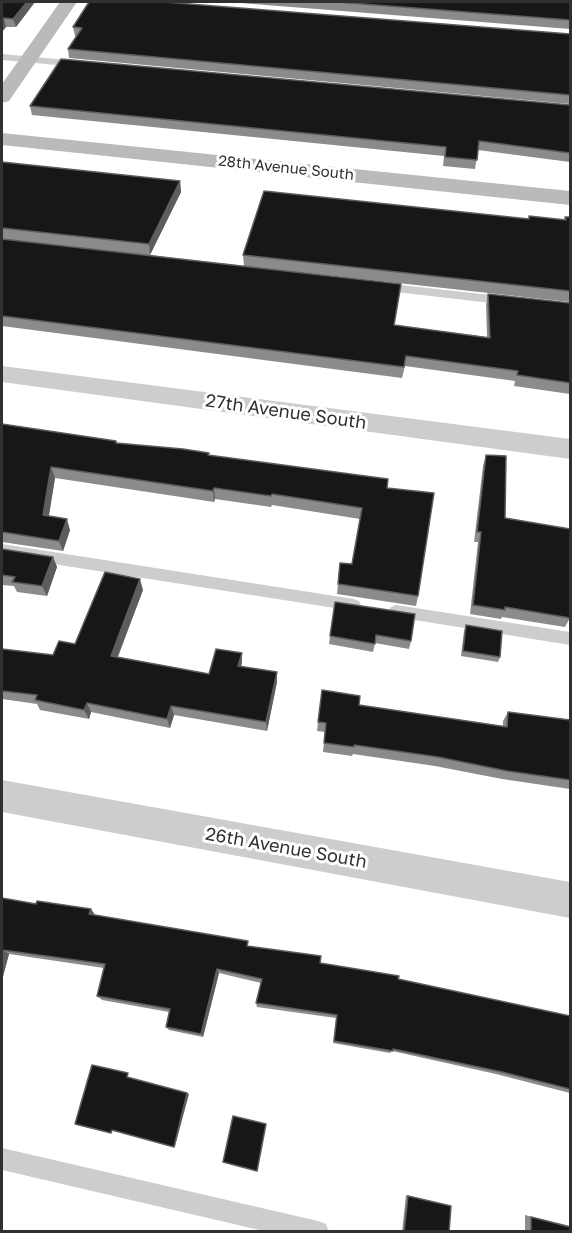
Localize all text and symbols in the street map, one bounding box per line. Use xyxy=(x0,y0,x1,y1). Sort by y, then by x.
street label: 28th Avenue South xyxy=(217,152,355,184)
street label: 27th Avenue South xyxy=(204,390,368,434)
street label: 26th Avenue South xyxy=(204,823,368,873)

